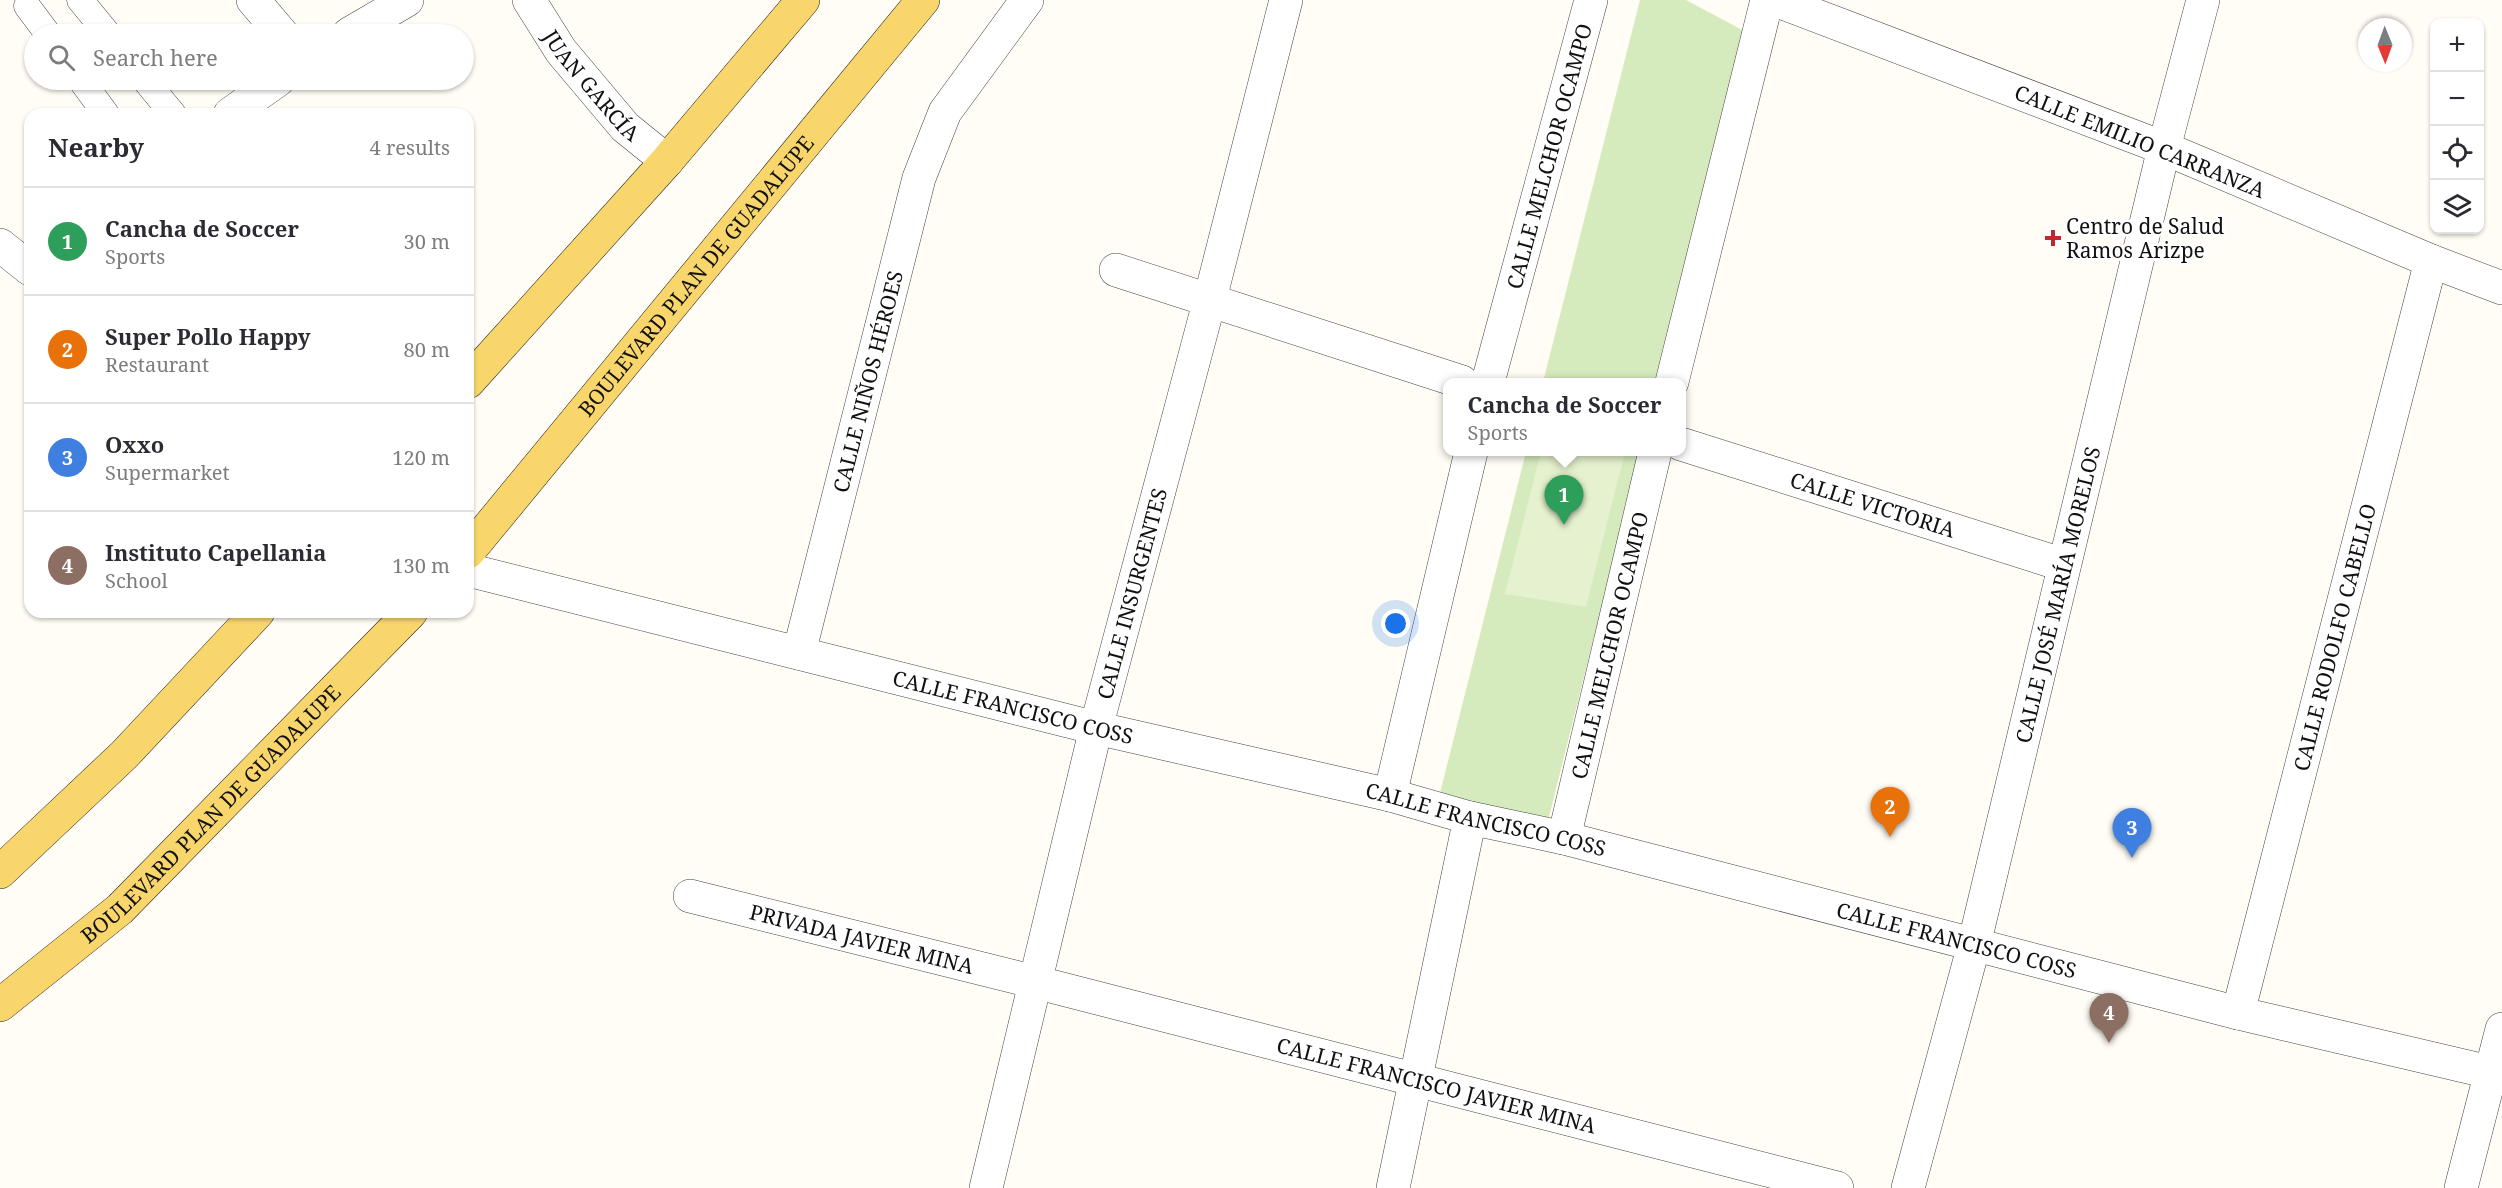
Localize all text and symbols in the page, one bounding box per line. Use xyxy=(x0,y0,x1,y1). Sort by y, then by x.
north arrow xyxy=(2358,18,2412,72)
map controls xyxy=(2430,18,2484,234)
button: + xyxy=(2430,18,2484,72)
street label: CALLE MELCHOR OCAMPO xyxy=(1500,20,1598,292)
street label: JUAN GARCÍA xyxy=(537,23,646,147)
search box xyxy=(24,24,474,90)
icon: search xyxy=(45,41,78,74)
text: Search here xyxy=(93,42,218,72)
button: − xyxy=(2430,72,2484,126)
street label: CALLE EMILIO CARRANZA xyxy=(2010,78,2270,204)
button: locate xyxy=(2430,126,2484,180)
text: Nearby xyxy=(48,129,144,165)
street label: BOULEVARD PLAN DE GUADALUPE xyxy=(572,129,820,422)
text: 4 results xyxy=(370,134,450,161)
button: layers xyxy=(2430,180,2484,234)
place label: Centro de Salud Ramos Arizpe xyxy=(2066,212,2224,264)
text: Cancha de Soccer xyxy=(105,213,299,243)
text: 1 xyxy=(62,228,73,255)
text: 30 m xyxy=(404,228,450,255)
marker: Centro de Salud Ramos Arizpe xyxy=(2044,229,2062,247)
text: Sports xyxy=(105,243,165,270)
street label: CALLE NIÑOS HÉROES xyxy=(826,268,909,495)
text: Super Pollo Happy xyxy=(105,321,311,351)
text: 2 xyxy=(62,336,73,363)
text: 80 m xyxy=(404,336,450,363)
text: Restaurant xyxy=(105,351,209,378)
popup xyxy=(1443,378,1686,456)
text: Cancha de Soccer xyxy=(1468,389,1661,419)
text: Sports xyxy=(1468,419,1528,446)
text: Oxxo xyxy=(105,429,164,459)
street label: CALLE JOSÉ MARÍA MORELOS xyxy=(2009,443,2106,746)
text: 3 xyxy=(62,444,73,471)
text: 120 m xyxy=(392,444,450,471)
text: Supermarket xyxy=(105,459,230,486)
street label: CALLE VICTORIA xyxy=(1787,465,1959,544)
pin: 1 xyxy=(1544,476,1584,525)
street label: CALLE INSURGENTES xyxy=(1090,485,1173,702)
street label: CALLE RODOLFO CABELLO xyxy=(2287,500,2382,774)
street label: CALLE MELCHOR OCAMPO xyxy=(1564,509,1655,782)
text: Instituto Capellania xyxy=(105,537,326,567)
text: 4 xyxy=(62,552,73,579)
text: 130 m xyxy=(392,552,450,579)
text: School xyxy=(105,567,168,594)
your location xyxy=(1381,609,1410,638)
street label: CALLE FRANCISCO COSS xyxy=(890,663,1136,750)
street label: BOULEVARD PLAN DE GUADALUPE xyxy=(75,678,346,949)
street label: CALLE FRANCISCO COSS xyxy=(1363,776,1609,862)
pin: 2 xyxy=(1870,788,1910,837)
pin: 3 xyxy=(2112,808,2152,858)
street label: CALLE FRANCISCO COSS xyxy=(1834,895,2080,984)
street label: PRIVADA JAVIER MINA xyxy=(747,897,977,980)
pin: 4 xyxy=(2090,994,2128,1043)
street label: CALLE FRANCISCO JAVIER MINA xyxy=(1274,1031,1599,1140)

